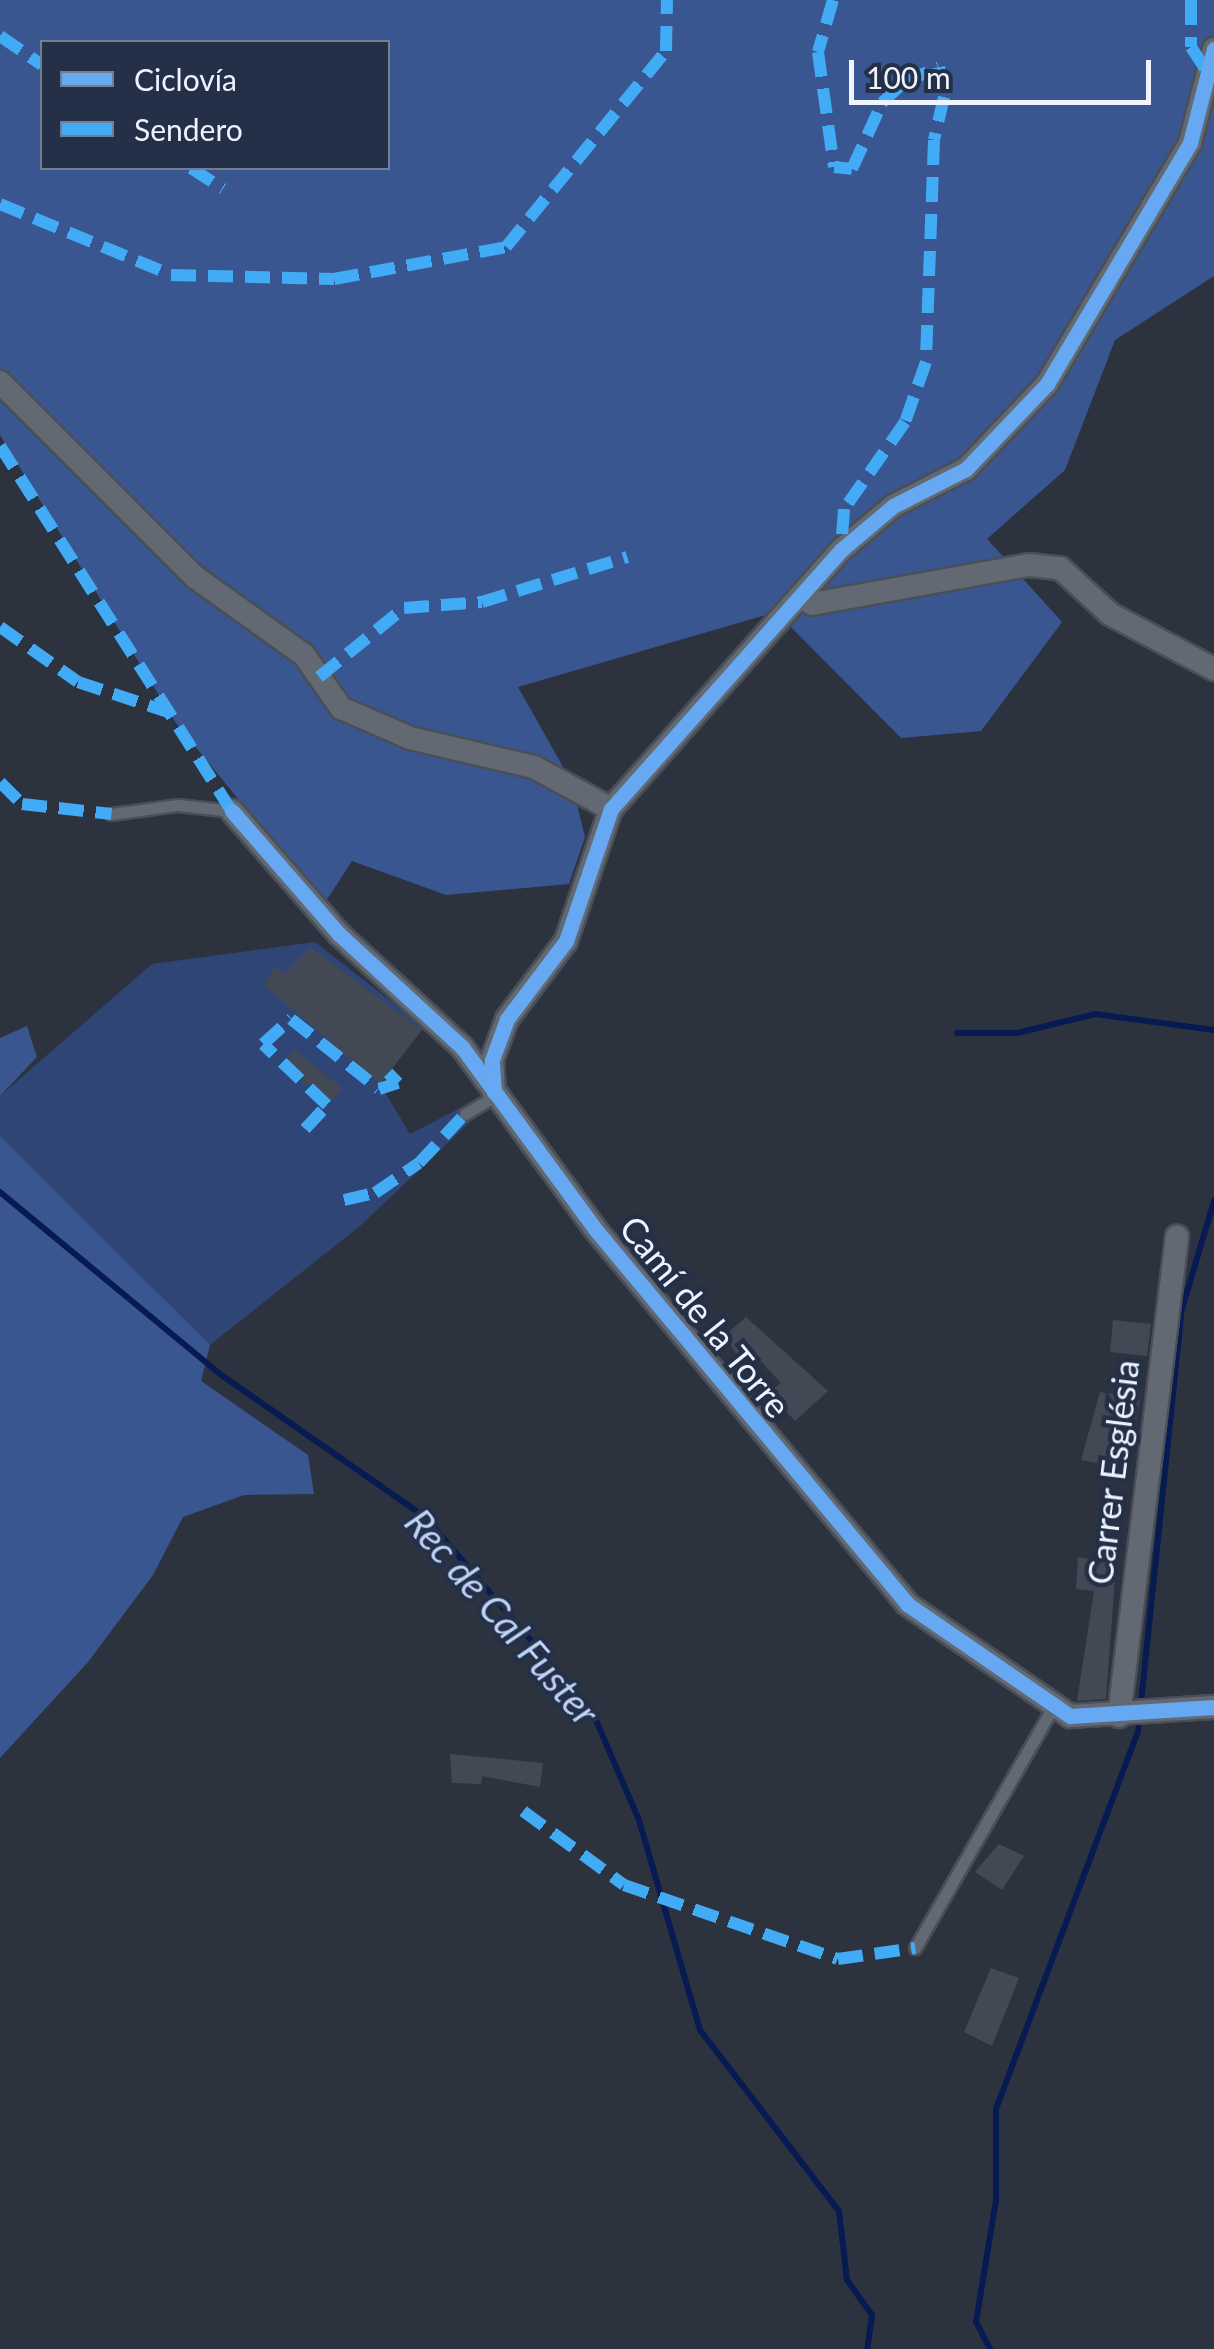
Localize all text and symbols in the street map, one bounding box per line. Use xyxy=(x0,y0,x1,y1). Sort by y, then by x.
legend xyxy=(40,40,390,170)
scale bar xyxy=(854,40,1156,102)
text: 100 m xyxy=(866,59,951,95)
text: Ciclovía xyxy=(134,61,237,97)
text: Sendero xyxy=(134,111,243,147)
street label: Camí de la Torre xyxy=(612,1206,800,1426)
street label: Carrer Església xyxy=(1077,1357,1147,1587)
water label: Rec de Cal Fuster xyxy=(396,1500,608,1734)

